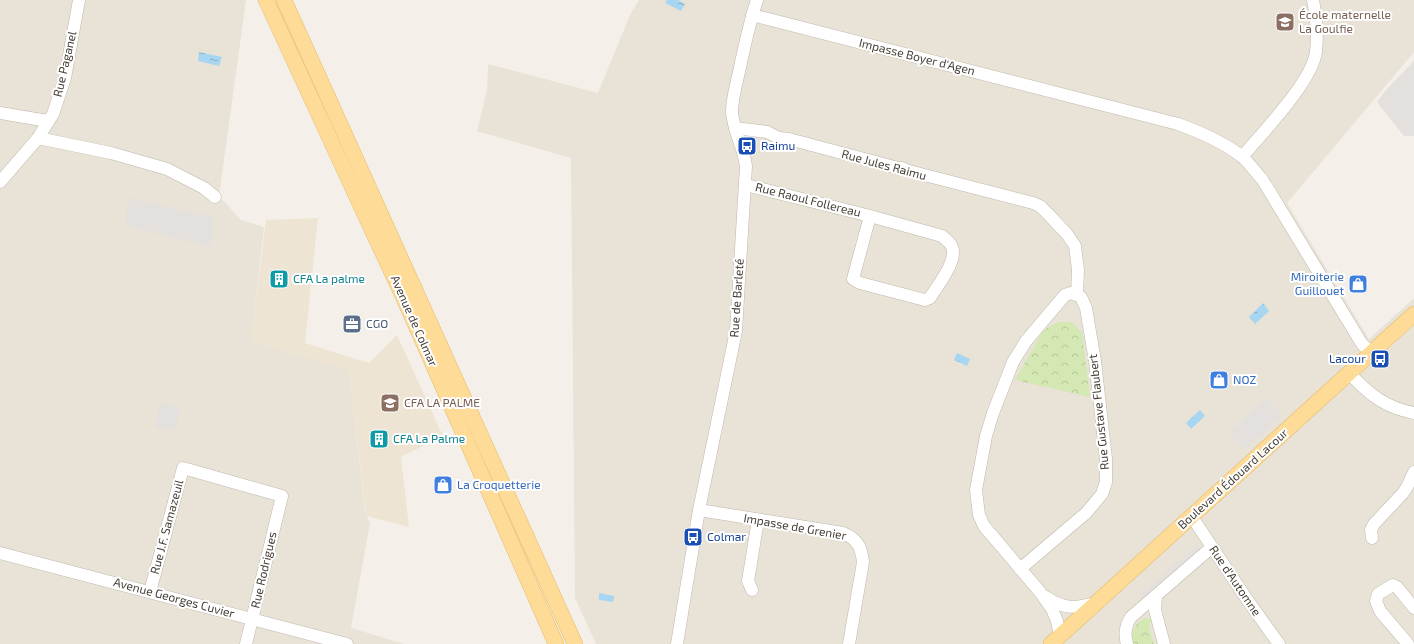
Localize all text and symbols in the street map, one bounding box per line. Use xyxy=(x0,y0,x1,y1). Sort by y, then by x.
place label: École maternelle La Goulfie xyxy=(1299,7,1391,35)
school or university icon: École maternelle La Goulfie xyxy=(1274,11,1296,33)
street label: Rue Paganel xyxy=(50,29,79,98)
street label: Impasse Boyer d'Agen xyxy=(858,35,977,77)
bus stop icon: Raimu xyxy=(736,135,758,157)
place label: Raimu xyxy=(761,138,795,152)
street label: Rue Jules Raimu xyxy=(840,146,928,182)
street label: Rue Raoul Follereau xyxy=(754,179,862,219)
street label: Rue de Barleté xyxy=(726,258,746,338)
building icon: CFA La palme xyxy=(268,268,290,290)
place label: Miroiterie Guillouet xyxy=(1291,269,1344,297)
place label: CFA La palme xyxy=(293,271,365,285)
street label: Avenue de Colmar xyxy=(389,273,441,368)
shop icon: Miroiterie Guillouet xyxy=(1347,273,1369,295)
office icon: CGO xyxy=(341,313,363,335)
place label: CGO xyxy=(366,316,388,330)
bus stop icon: Lacour xyxy=(1369,348,1391,370)
place label: Lacour xyxy=(1329,351,1366,365)
street label: Rue Gustave Flaubert xyxy=(1085,353,1111,471)
shop icon: NOZ xyxy=(1208,369,1230,391)
place label: NOZ xyxy=(1233,372,1256,386)
school or university icon: CFA LA PALME xyxy=(379,392,401,414)
place label: CFA LA PALME xyxy=(404,395,480,409)
street label: Boulevard Édouard Lacour xyxy=(1174,425,1290,531)
building icon: CFA La Palme xyxy=(368,428,390,450)
place label: CFA La Palme xyxy=(393,431,465,445)
shop icon: La Croquetterie xyxy=(432,474,454,496)
place label: La Croquetterie xyxy=(457,477,541,491)
street label: Rue J.F. Samazeuil xyxy=(147,478,185,576)
street label: Impasse de Grenier xyxy=(743,510,848,542)
bus stop icon: Colmar xyxy=(682,526,704,548)
place label: Colmar xyxy=(707,529,746,543)
street label: Rue Rodrigues xyxy=(247,530,279,609)
street label: Rue d'Automne xyxy=(1207,543,1265,618)
street label: Avenue Georges Cuvier xyxy=(112,574,236,620)

